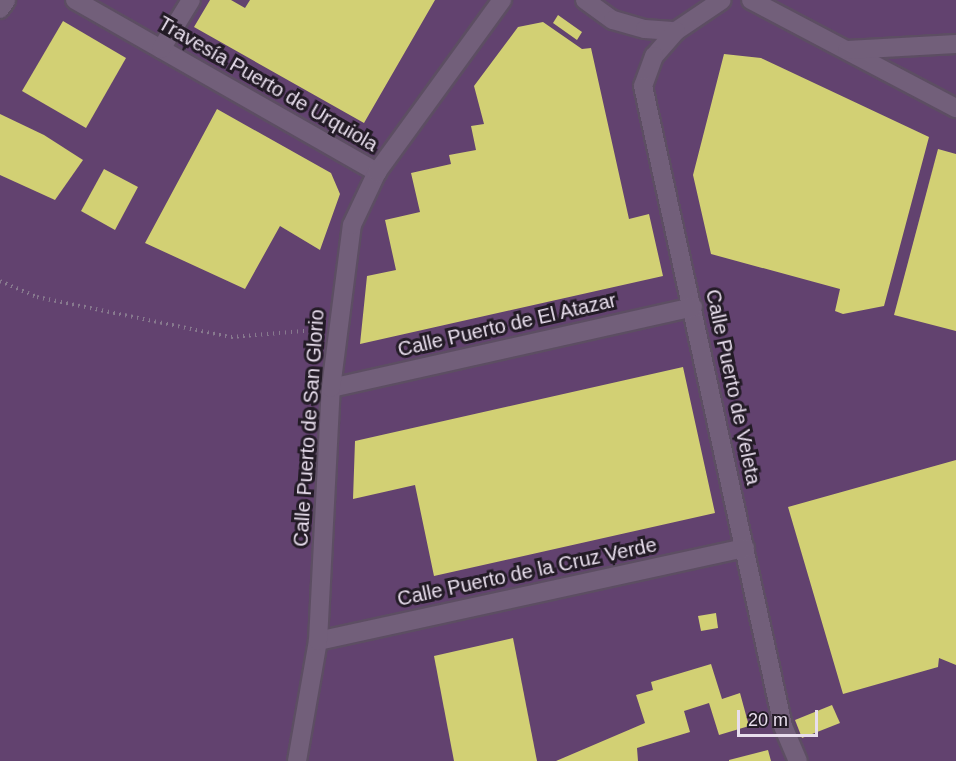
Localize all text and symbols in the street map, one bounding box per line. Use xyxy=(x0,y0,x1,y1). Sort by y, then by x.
street label: Travesía Puerto de Urquiola xyxy=(154,11,382,157)
street label: Calle Puerto de Veleta xyxy=(701,287,765,487)
street label: Calle Puerto de El Atazar xyxy=(395,288,619,362)
street label: Calle Puerto de San Glorio xyxy=(289,308,329,548)
street label: Calle Puerto de la Cruz Verde xyxy=(395,533,659,611)
scale bar xyxy=(740,698,821,736)
text: 20 m xyxy=(748,710,788,730)

